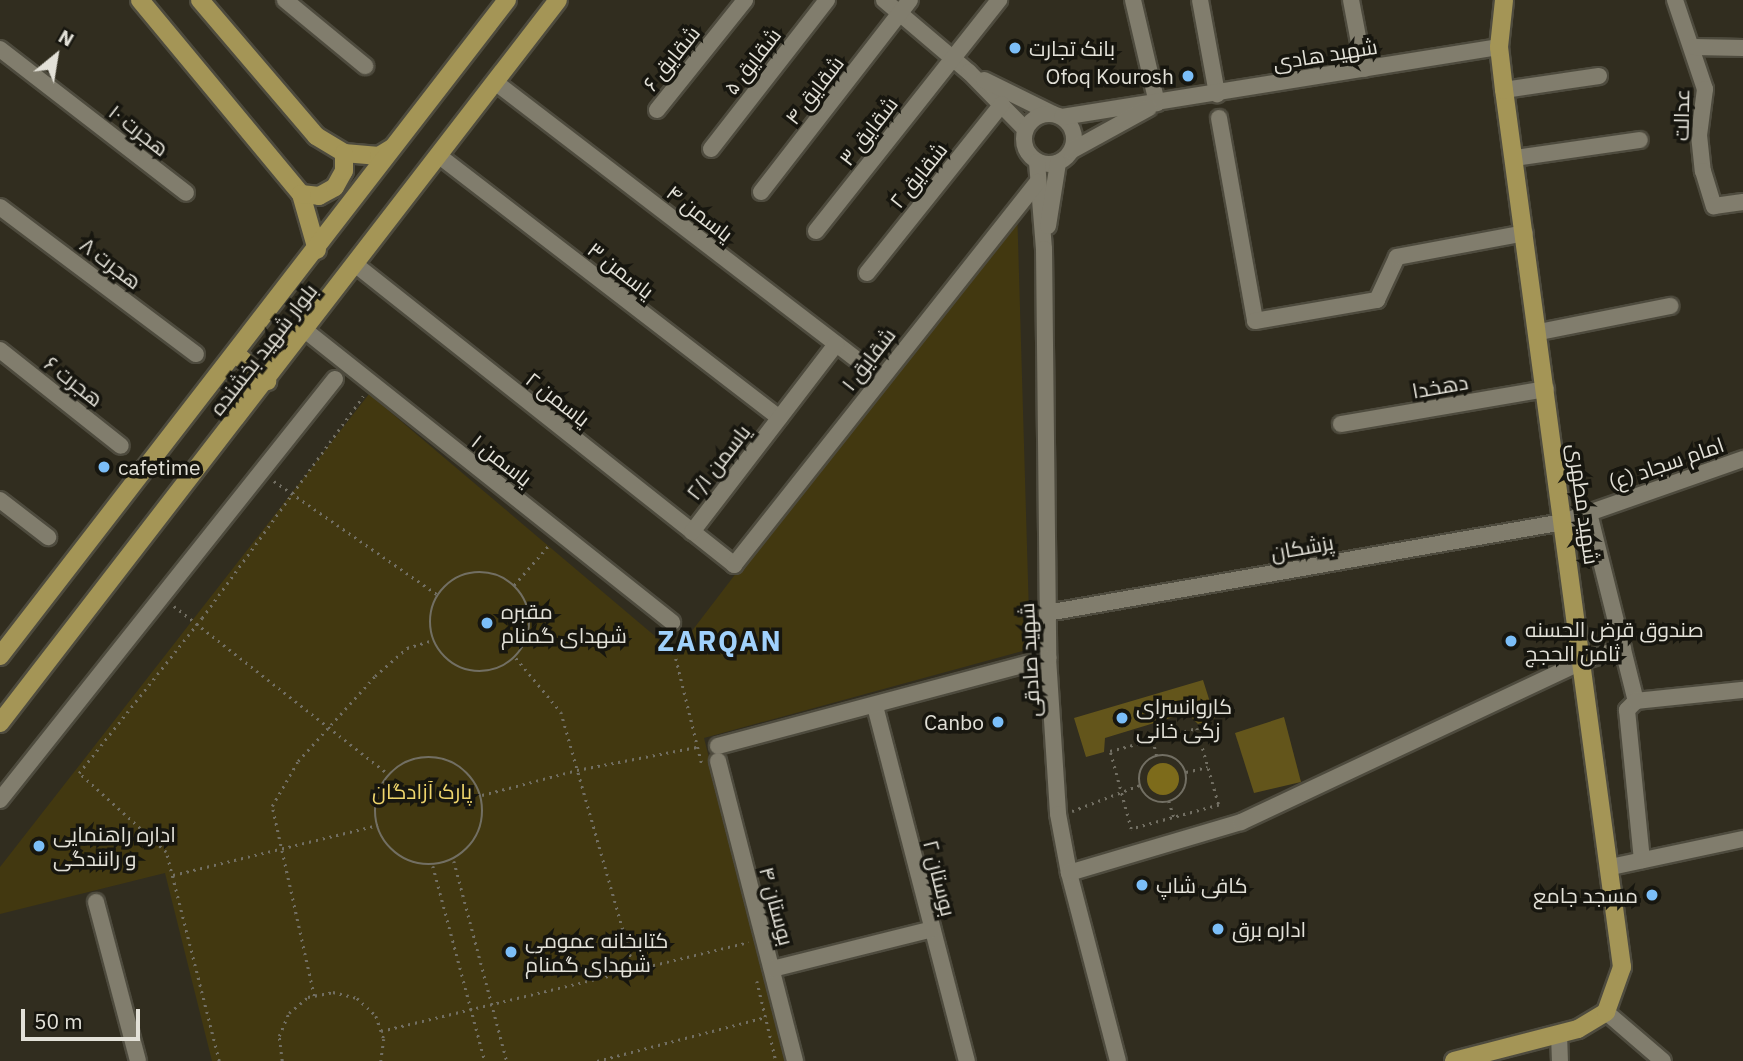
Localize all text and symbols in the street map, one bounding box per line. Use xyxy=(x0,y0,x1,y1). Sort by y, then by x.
street label: شقایق ۶ xyxy=(637,20,705,96)
north arrow xyxy=(21,21,91,91)
street label: شقایق ۵ xyxy=(718,23,786,99)
text: N xyxy=(55,24,78,52)
street label: شهید هادی xyxy=(1271,33,1379,75)
place label: بانک تجارت xyxy=(1029,35,1115,61)
marker: بانک تجارت xyxy=(1007,40,1023,56)
street label: شقایق ۴ xyxy=(779,51,849,129)
place label: Ofoq Kourosh xyxy=(1046,63,1174,89)
marker: Ofoq Kourosh xyxy=(1180,68,1196,84)
street label: عدالت xyxy=(1668,89,1694,141)
street label: شقایق ۳ xyxy=(833,92,903,170)
street label: هجرت ۱۰ xyxy=(104,99,174,161)
street label: شقایق ۲ xyxy=(884,137,952,213)
street label: یاسمن ۴ xyxy=(662,179,738,247)
street label: هجرت ۸ xyxy=(75,232,147,294)
street label: یاسمن ۳ xyxy=(583,236,659,304)
street label: بلوار شهید بخشنده xyxy=(204,278,322,420)
street label: شقایق ۱ xyxy=(836,323,900,395)
street label: هجرت ۶ xyxy=(40,350,108,412)
street label: یاسمن ۲ xyxy=(521,366,595,432)
street label: دهخدا xyxy=(1410,369,1470,403)
street label: یاسمن ۲/۱ xyxy=(681,419,755,505)
street label: یاسمن ۱ xyxy=(467,429,537,491)
street label: امام سجاد (ع) xyxy=(1605,431,1727,495)
street label: شهید مطهری xyxy=(1563,442,1605,566)
place label: cafetime xyxy=(118,454,201,480)
marker: cafetime xyxy=(96,459,112,475)
street label: پزشکان xyxy=(1269,529,1335,565)
place label: مقبره شهدای گمنام xyxy=(501,598,627,648)
street label: شهید صادقی xyxy=(1013,602,1045,718)
marker: مقبره شهدای گمنام xyxy=(479,615,495,631)
place label: صندوق قرض الحسنه ثامن الحجج xyxy=(1525,616,1704,666)
district label: ZARQAN xyxy=(658,624,782,658)
marker: صندوق قرض الحسنه ثامن الحجج xyxy=(1503,633,1519,649)
place label: کاروانسرای زکی خانی xyxy=(1136,693,1232,743)
place label: Canbo xyxy=(924,709,984,735)
marker: کاروانسرای زکی خانی xyxy=(1114,710,1130,726)
marker: Canbo xyxy=(990,714,1006,730)
park label: پارک آزادگان xyxy=(372,778,472,804)
place label: اداره راهنمایی و رانندگی xyxy=(53,821,176,871)
street label: بوستان ۲ xyxy=(918,837,962,919)
marker: اداره راهنمایی و رانندگی xyxy=(31,838,47,854)
street label: بوستان ۴ xyxy=(754,864,800,948)
place label: کافی شاپ xyxy=(1156,872,1248,898)
marker: کافی شاپ xyxy=(1134,877,1150,893)
place label: مسجد جامع xyxy=(1533,882,1638,908)
marker: مسجد جامع xyxy=(1644,887,1660,903)
place label: اداره برق xyxy=(1232,916,1306,942)
marker: اداره برق xyxy=(1210,921,1226,937)
place label: کتابخانه عمومی شهدای گمنام xyxy=(525,927,668,977)
marker: کتابخانه عمومی شهدای گمنام xyxy=(503,944,519,960)
scale bar xyxy=(24,995,144,1038)
text: 50 m xyxy=(34,1007,83,1035)

